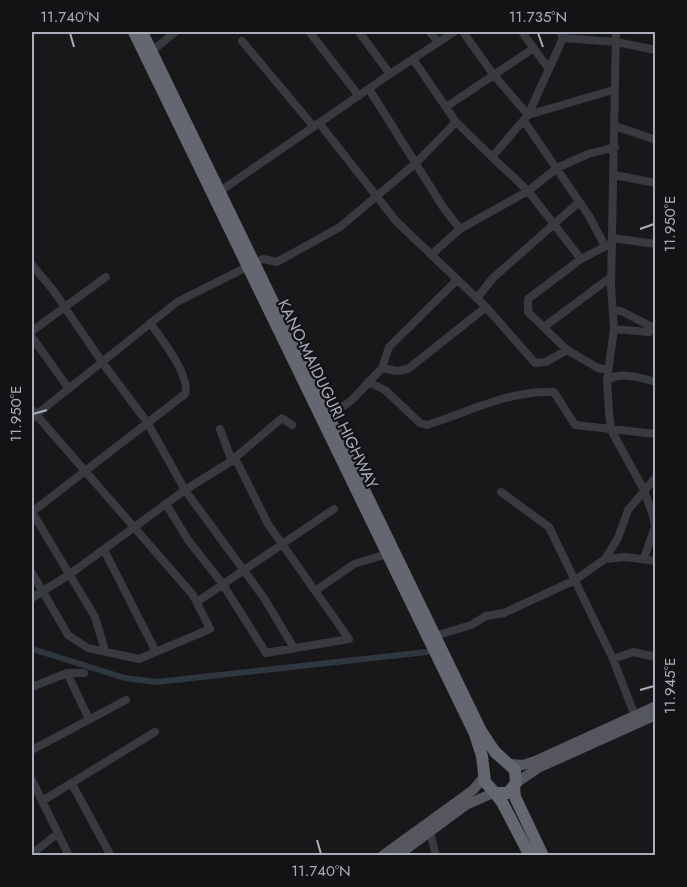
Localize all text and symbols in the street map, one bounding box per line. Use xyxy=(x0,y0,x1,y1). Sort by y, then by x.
text: 11.740°N xyxy=(40,6,100,28)
text: 11.735°N xyxy=(509,6,567,28)
text: 11.950°E xyxy=(659,196,681,252)
street label: KANO-MAIDUGURI HIGHWAY xyxy=(272,295,384,493)
text: 11.950°E xyxy=(5,386,27,442)
text: 11.945°E xyxy=(659,658,681,714)
text: 11.740°N xyxy=(291,860,351,882)

